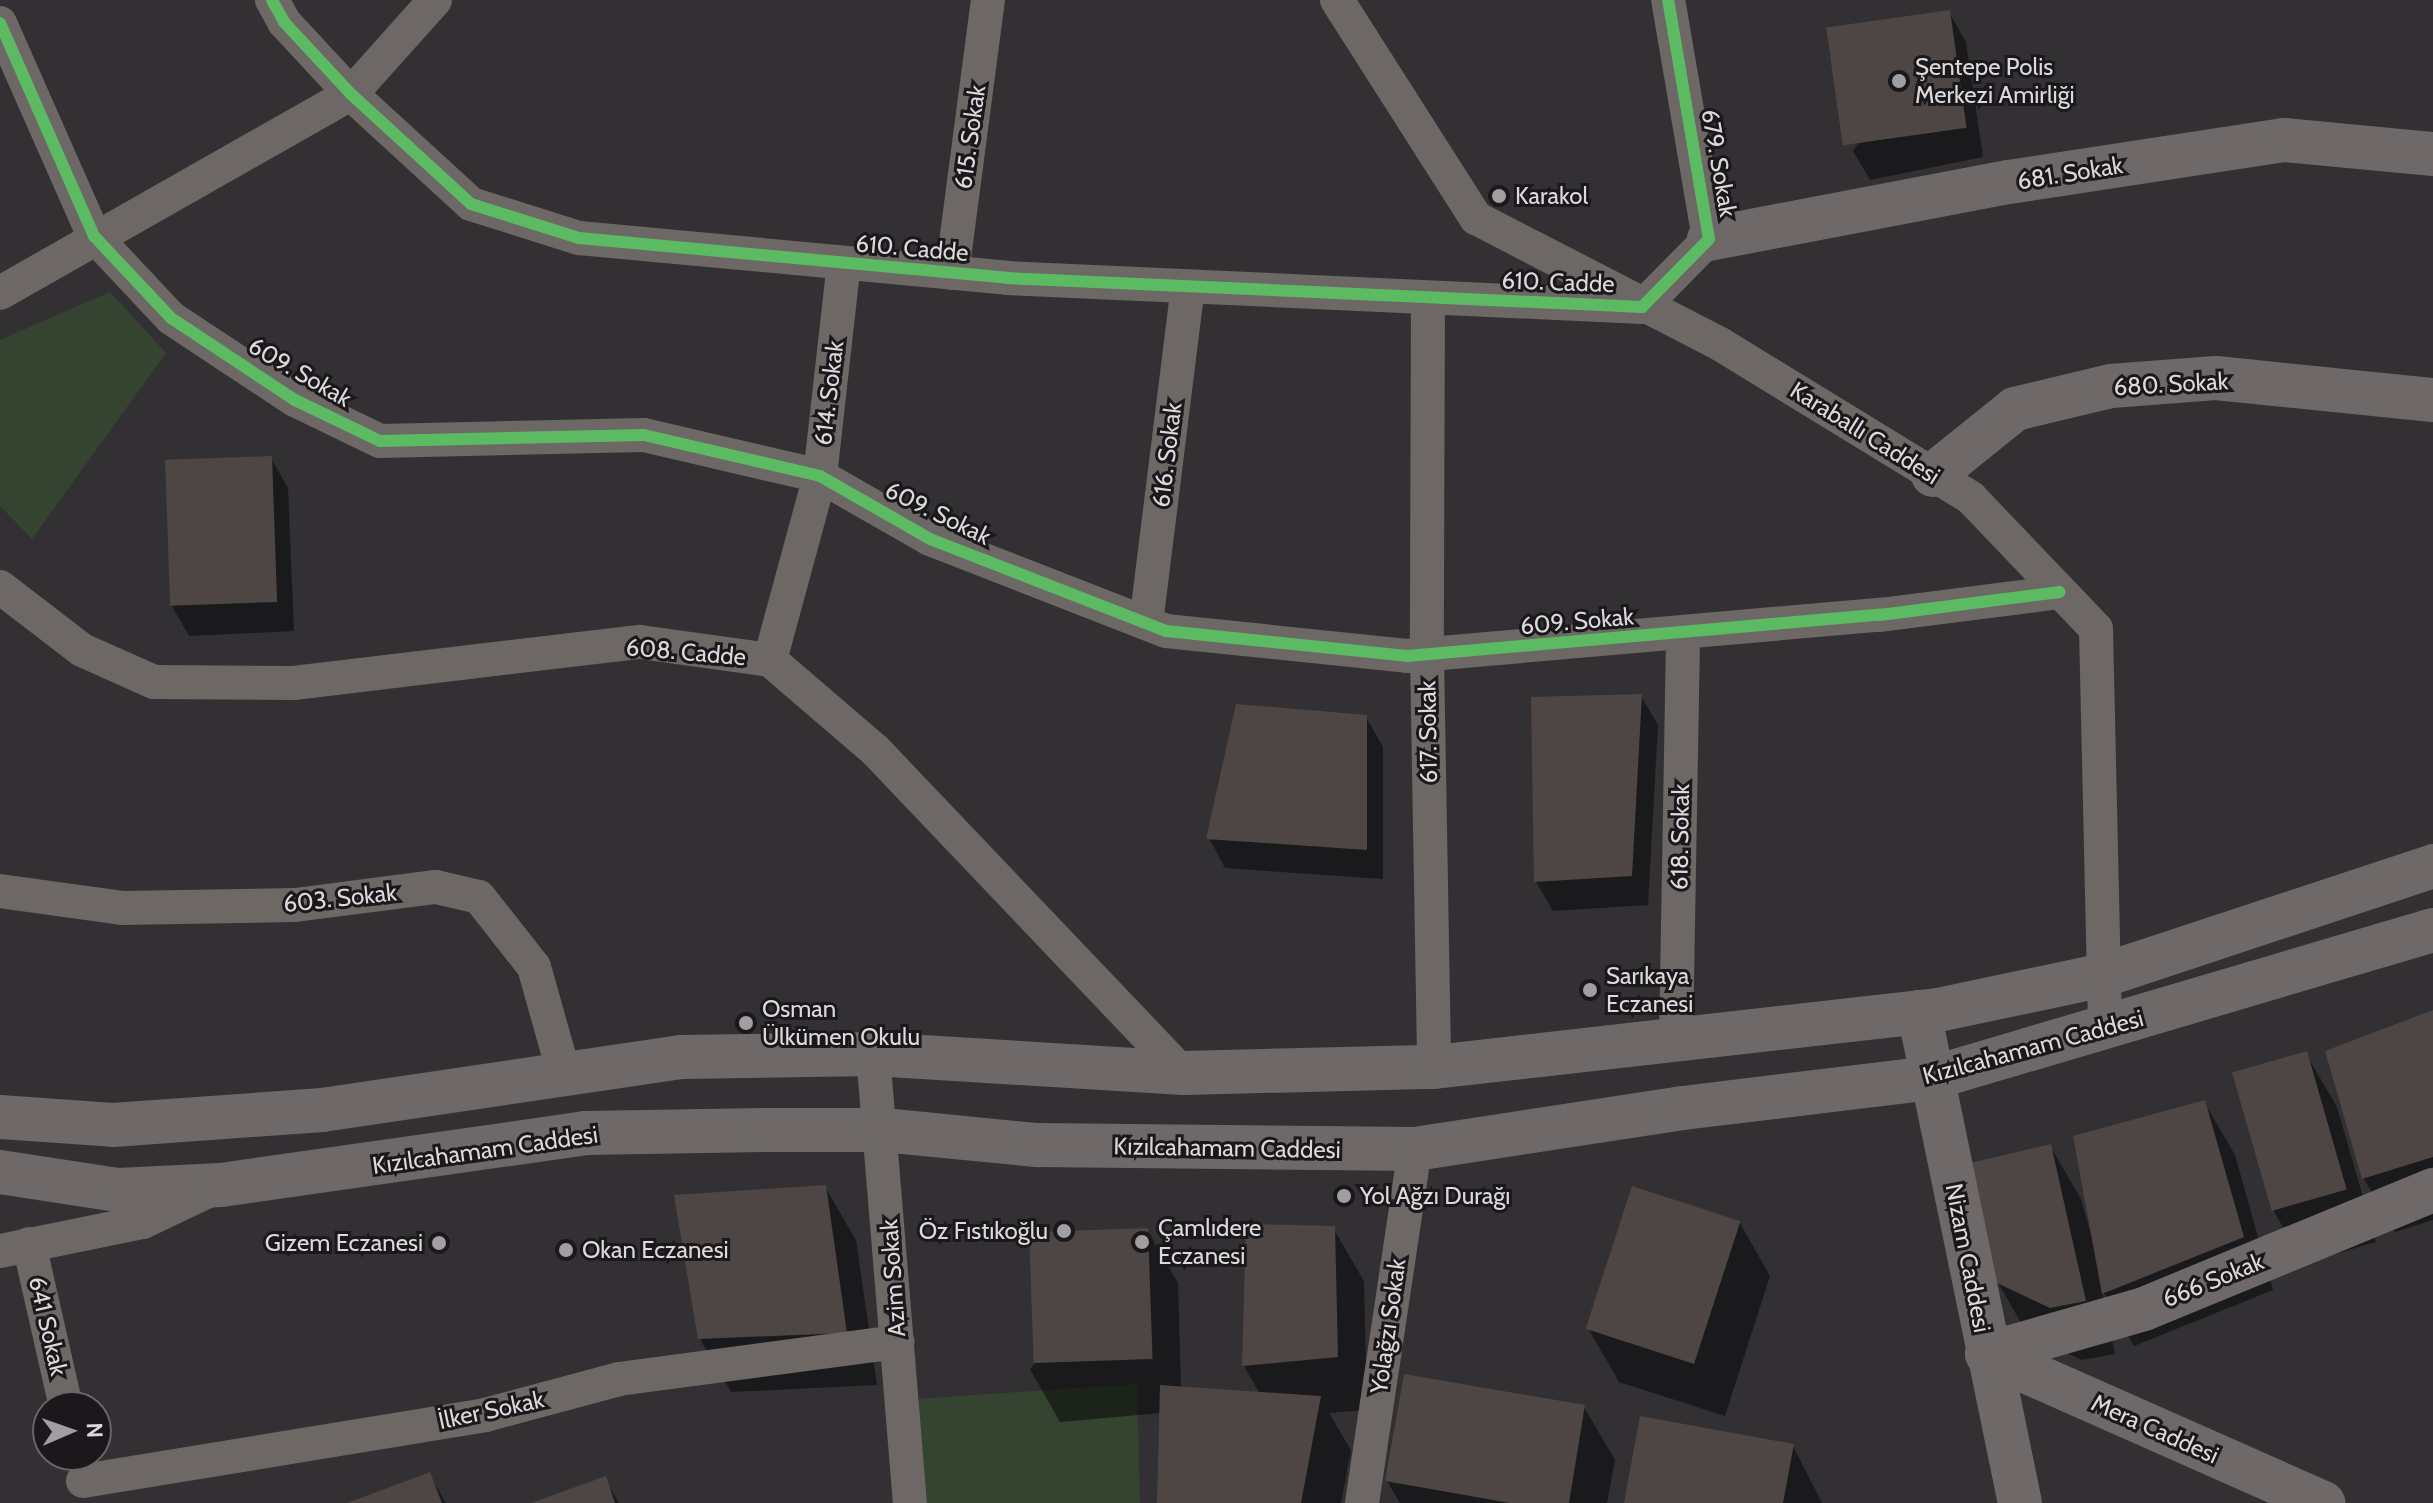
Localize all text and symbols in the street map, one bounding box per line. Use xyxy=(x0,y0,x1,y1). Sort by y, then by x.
place label: Şentepe Polis Merkezi Amirliği xyxy=(1915,53,2075,109)
marker: Şentepe Polis Merkezi Amirliği xyxy=(1890,72,1908,90)
street label: 615. Sokak xyxy=(948,83,992,191)
street label: 679. Sokak xyxy=(1695,107,1743,219)
street label: 681. Sokak xyxy=(2015,150,2125,196)
place label: Karakol xyxy=(1515,182,1588,210)
marker: Karakol xyxy=(1490,187,1508,205)
street label: 610. Cadde xyxy=(854,229,970,267)
street label: 610. Cadde xyxy=(1501,266,1615,298)
street label: 609. Sokak xyxy=(243,331,357,413)
street label: 614. Sokak xyxy=(808,339,850,447)
street label: 680. Sokak xyxy=(2113,367,2229,401)
street label: Karaballı Caddesi xyxy=(1785,375,1945,491)
street label: 616. Sokak xyxy=(1146,401,1188,509)
street label: 609. Sokak xyxy=(880,475,996,551)
street label: 609. Sokak xyxy=(1519,602,1635,640)
street label: 608. Cadde xyxy=(625,632,747,672)
street label: 617. Sokak xyxy=(1413,680,1443,784)
street label: 618. Sokak xyxy=(1665,784,1695,890)
street label: 603. Sokak xyxy=(282,878,398,918)
place label: Sarıkaya Eczanesi xyxy=(1606,962,1693,1018)
marker: Sarıkaya Eczanesi xyxy=(1581,981,1599,999)
place label: Osman Ülkümen Okulu xyxy=(762,995,920,1051)
street label: Kızılcahamam Caddesi xyxy=(1919,1004,2147,1090)
marker: Osman Ülkümen Okulu xyxy=(737,1014,755,1032)
street label: Kızılcahamam Caddesi xyxy=(370,1120,600,1180)
street label: Kızılcahamam Caddesi xyxy=(1113,1132,1341,1164)
street label: Nizam Caddesi xyxy=(1939,1181,1997,1335)
place label: Yol Ağzı Durağı xyxy=(1360,1182,1510,1210)
marker: Yol Ağzı Durağı xyxy=(1335,1187,1353,1205)
place label: Çamlıdere Eczanesi xyxy=(1158,1214,1261,1270)
place label: Öz Fıstıkoğlu xyxy=(919,1217,1048,1245)
street label: Azim Sokak xyxy=(875,1218,911,1338)
marker: Öz Fıstıkoğlu xyxy=(1055,1222,1073,1240)
place label: Gizem Eczanesi xyxy=(265,1229,423,1257)
marker: Çamlıdere Eczanesi xyxy=(1133,1233,1151,1251)
marker: Gizem Eczanesi xyxy=(430,1234,448,1252)
place label: Okan Eczanesi xyxy=(582,1236,729,1264)
marker: Okan Eczanesi xyxy=(557,1241,575,1259)
street label: 666 Sokak xyxy=(2158,1247,2268,1313)
street label: Yolağzı Sokak xyxy=(1364,1257,1412,1395)
street label: 641 Sokak xyxy=(23,1274,73,1378)
street label: İlker Sokak xyxy=(435,1385,547,1435)
street label: Mera Caddesi xyxy=(2087,1388,2223,1470)
north arrow xyxy=(32,1391,112,1471)
text: N xyxy=(81,1422,108,1438)

